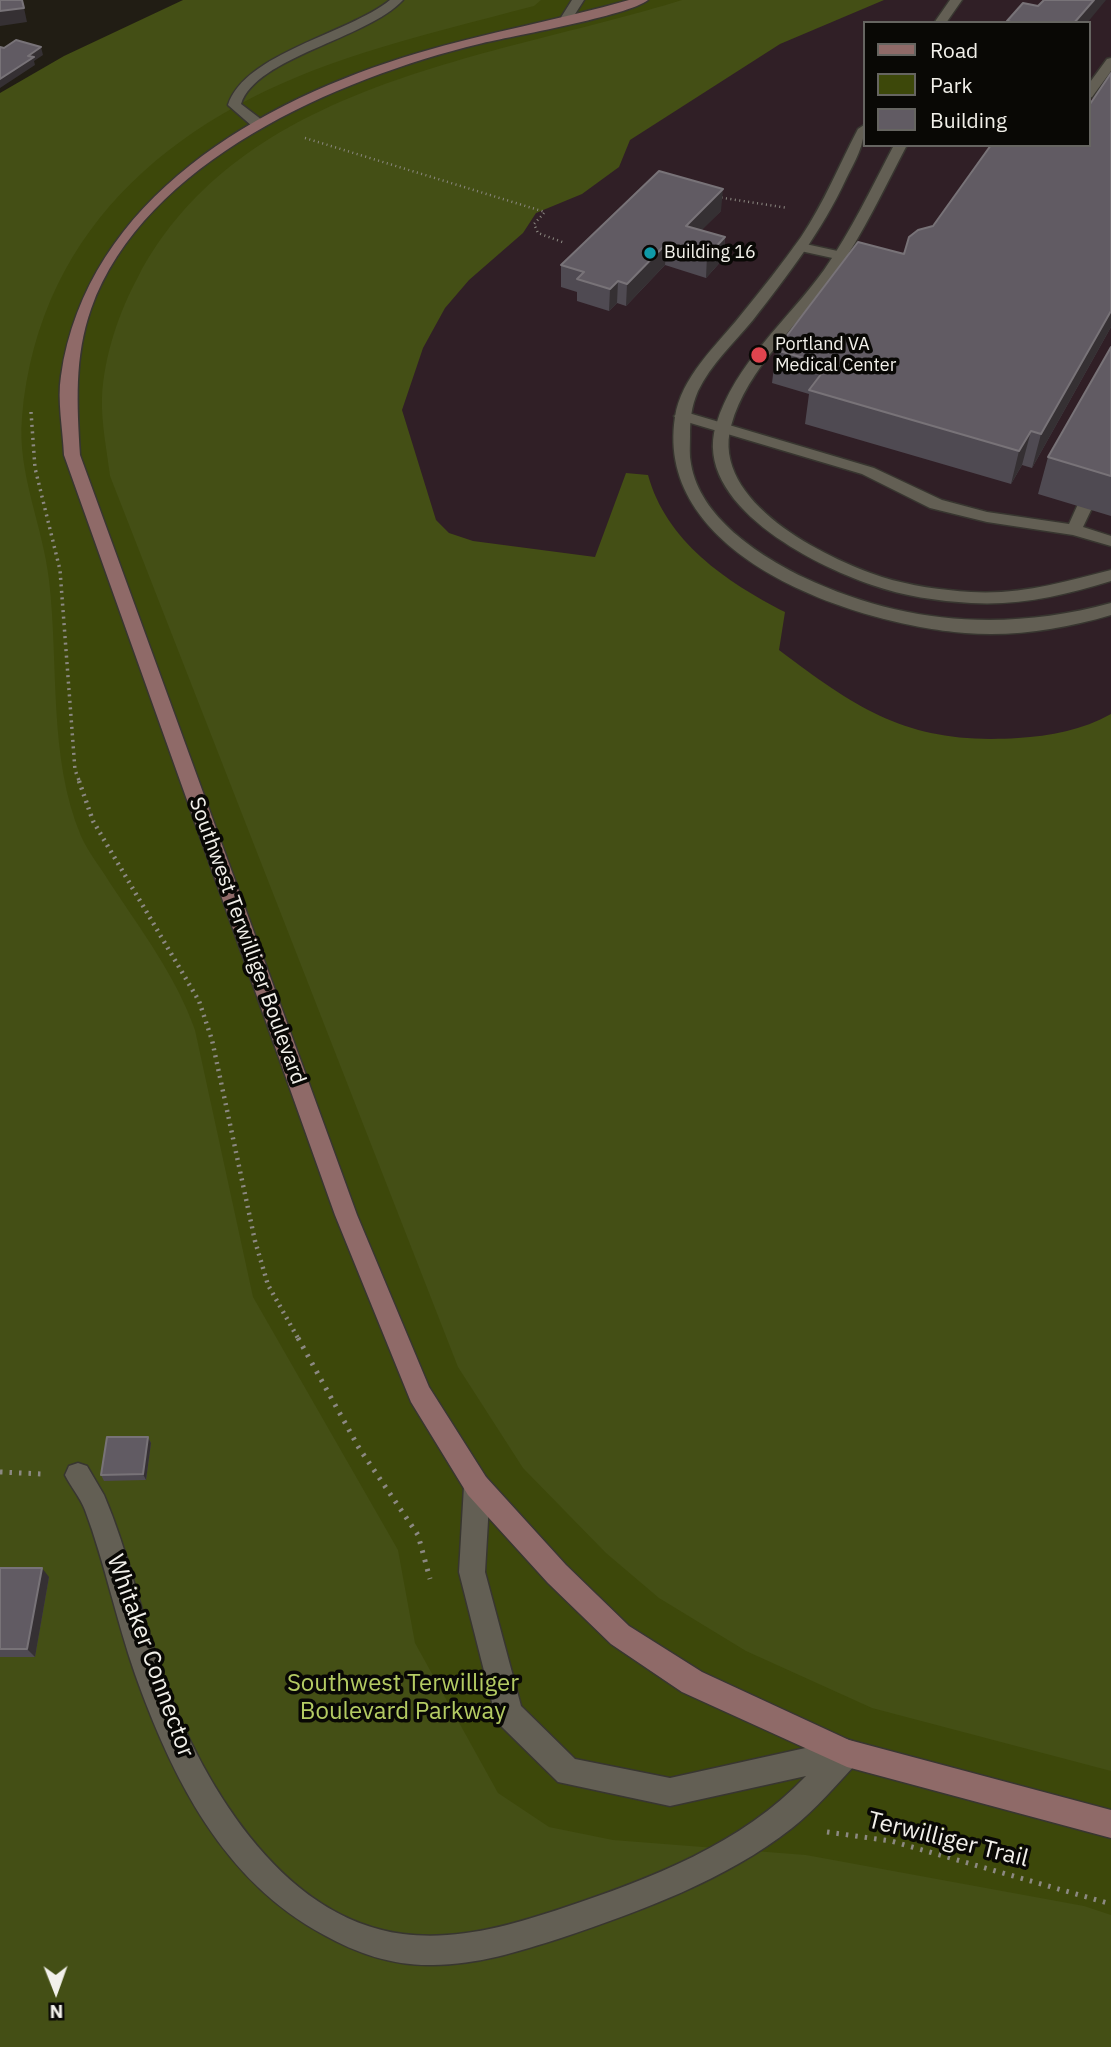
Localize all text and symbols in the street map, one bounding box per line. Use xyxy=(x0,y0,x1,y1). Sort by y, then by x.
legend xyxy=(862,21,1090,147)
text: Road xyxy=(930,36,978,64)
text: Park xyxy=(930,71,973,99)
text: Building xyxy=(930,106,1007,134)
place label: Building 16 xyxy=(664,242,756,264)
marker: Building 16 xyxy=(642,245,658,261)
place label: Portland VA Medical Center xyxy=(775,334,896,376)
marker: Portland VA Medical Center xyxy=(749,345,769,365)
street label: Southwest Terwilliger Boulevard xyxy=(183,794,311,1088)
street label: Whitaker Connector xyxy=(100,1551,200,1761)
park label: Southwest Terwilliger Boulevard Parkway xyxy=(287,1670,519,1726)
street label: Terwilliger Trail xyxy=(865,1806,1031,1874)
north arrow xyxy=(21,1956,91,2026)
text: N xyxy=(49,2000,63,2024)

